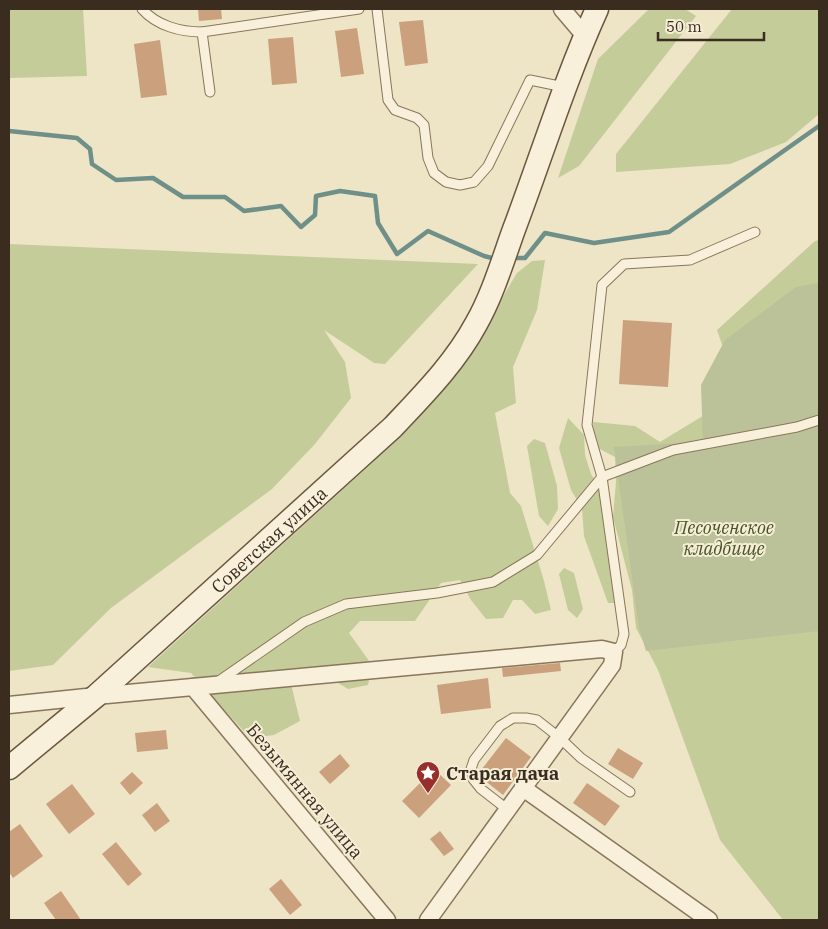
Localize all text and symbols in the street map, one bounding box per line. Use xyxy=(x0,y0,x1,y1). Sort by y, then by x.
scale bar xyxy=(658,10,764,42)
text: 50 m xyxy=(666,17,702,36)
street label: Советская улица xyxy=(206,481,332,598)
park label: Песоченское кладбище xyxy=(673,516,774,560)
street label: Безымянная улица xyxy=(242,719,369,864)
place icon: Старая дача xyxy=(415,760,441,794)
place label: Старая дача xyxy=(446,762,559,785)

